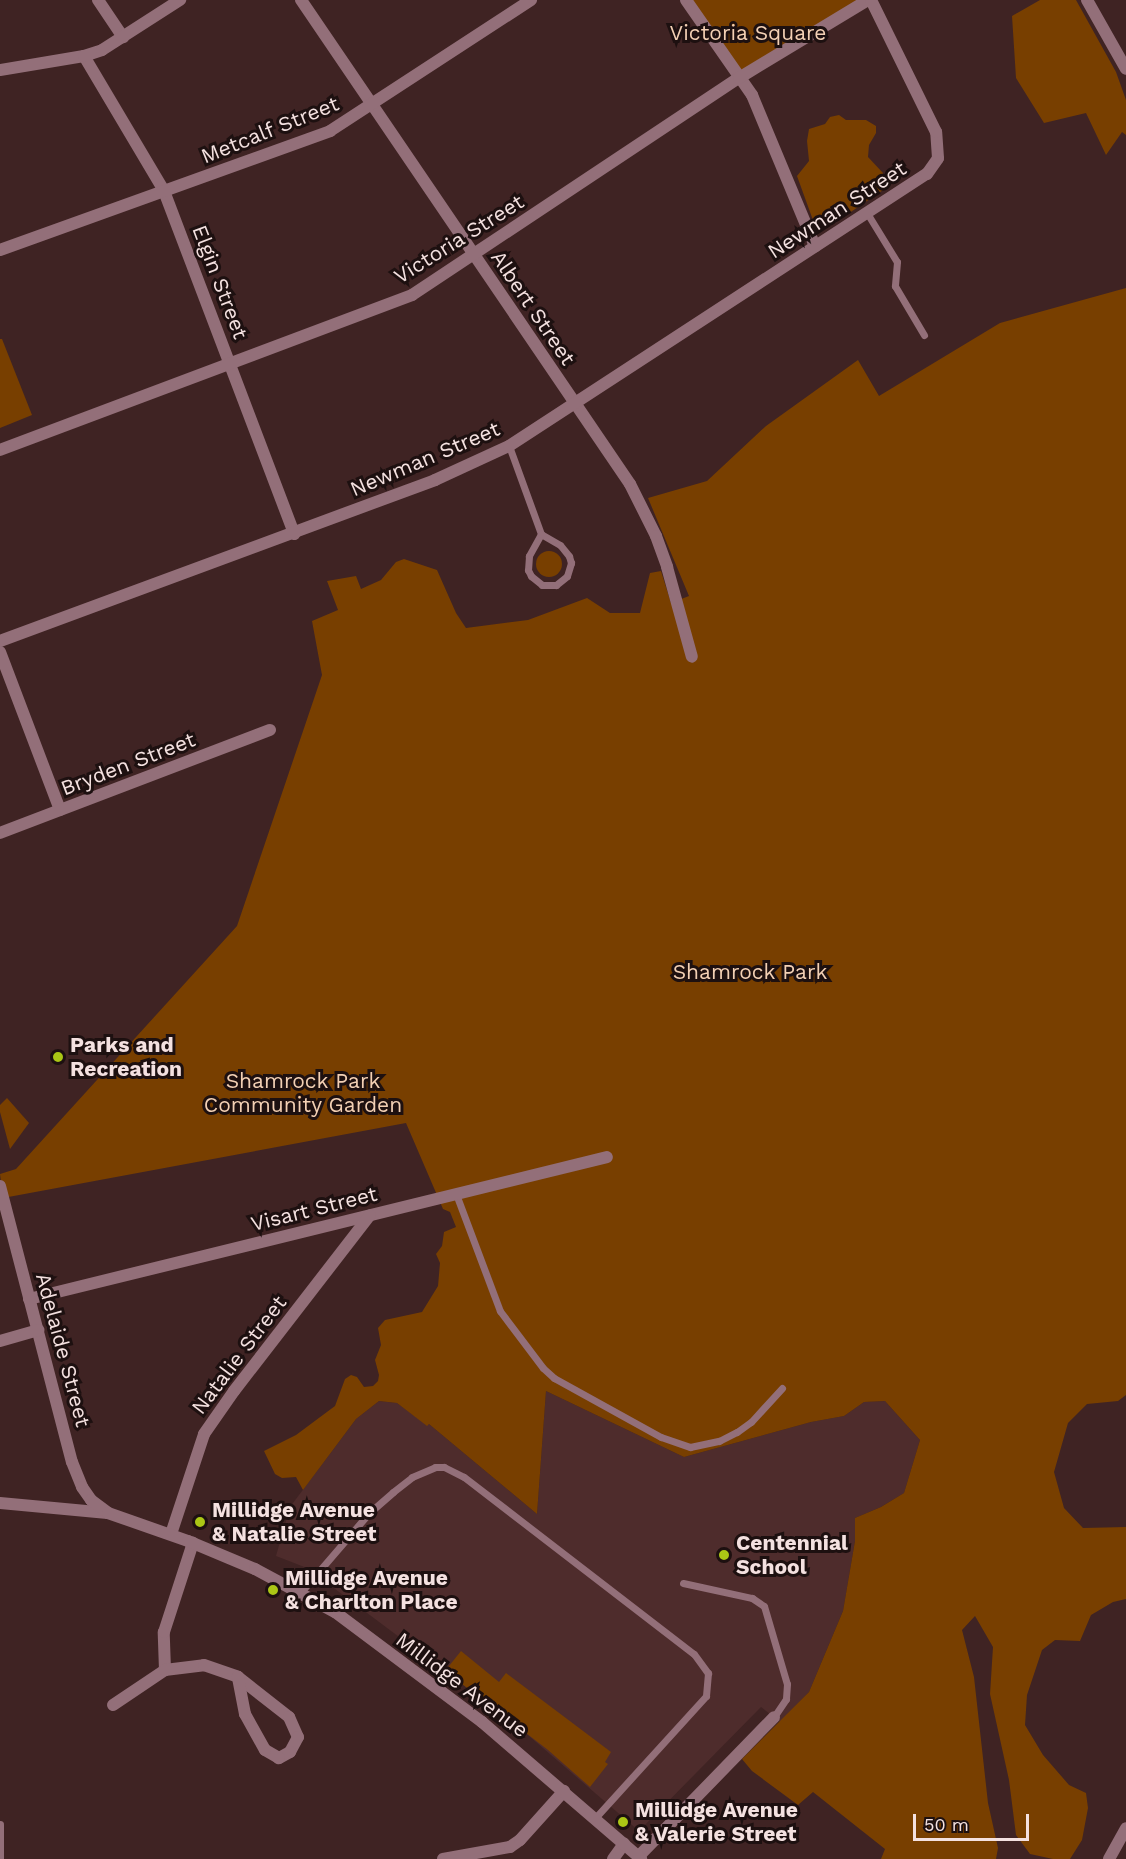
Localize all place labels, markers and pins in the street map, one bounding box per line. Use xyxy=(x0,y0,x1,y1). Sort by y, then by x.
place label: Parks and Recreation xyxy=(70,1032,182,1082)
marker: Parks and Recreation xyxy=(51,1050,65,1064)
place label: Millidge Avenue & Natalie Street xyxy=(212,1497,376,1547)
marker: Millidge Avenue & Natalie Street xyxy=(193,1515,207,1529)
place label: Centennial School xyxy=(736,1530,848,1580)
marker: Centennial School xyxy=(717,1548,731,1562)
place label: Millidge Avenue & Charlton Place xyxy=(285,1565,458,1615)
marker: Millidge Avenue & Charlton Place xyxy=(266,1583,280,1597)
place label: Millidge Avenue & Valerie Street xyxy=(635,1797,798,1847)
marker: Millidge Avenue & Valerie Street xyxy=(616,1815,630,1829)

